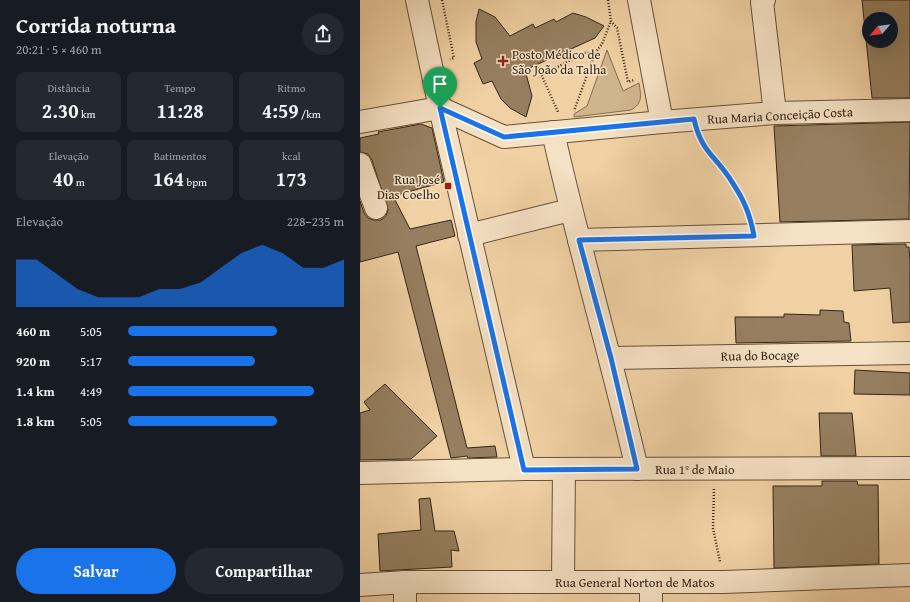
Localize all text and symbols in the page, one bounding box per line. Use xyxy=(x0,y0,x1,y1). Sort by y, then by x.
text: Corrida noturna xyxy=(16,9,176,41)
north arrow xyxy=(862,12,898,48)
map controls xyxy=(862,12,898,48)
button: share xyxy=(302,13,344,55)
text: 20:21 · 5 × 460 m xyxy=(16,40,102,59)
place label: Posto Médico de São João da Talha xyxy=(512,45,607,79)
marker: Posto Médico de São João da Talha xyxy=(497,55,509,67)
pin xyxy=(423,67,457,108)
icon: arrive xyxy=(429,73,451,95)
text: Distância xyxy=(47,80,90,96)
text: Tempo xyxy=(164,80,196,96)
text: Ritmo xyxy=(277,80,305,96)
text: 2.30 xyxy=(42,96,79,125)
text: 11:28 xyxy=(156,96,204,125)
text: 4:59 xyxy=(262,96,299,125)
street label: Rua Maria Conceição Costa xyxy=(707,102,854,129)
text: km xyxy=(79,106,96,122)
text: /km xyxy=(299,106,321,122)
text: Elevação xyxy=(49,148,89,164)
text: Batimentos xyxy=(154,148,206,164)
text: kcal xyxy=(282,148,301,164)
text: 40 xyxy=(53,164,73,193)
text: 164 xyxy=(153,164,184,193)
text: 173 xyxy=(276,164,307,193)
place label: Rua José Dias Coelho xyxy=(377,170,440,204)
text: m xyxy=(73,174,85,190)
text: bpm xyxy=(184,174,207,190)
marker: Rua José Dias Coelho xyxy=(443,181,453,191)
text: Elevação xyxy=(16,212,63,231)
text: 228–235 m xyxy=(287,212,344,231)
text: 460 m xyxy=(16,322,50,341)
text: 5:05 xyxy=(80,322,102,341)
street label: Rua do Bocage xyxy=(721,345,799,366)
text: 920 m xyxy=(16,352,50,371)
text: 5:17 xyxy=(80,352,102,371)
text: 1.4 km xyxy=(16,382,55,401)
text: 4:49 xyxy=(80,382,102,401)
text: 1.8 km xyxy=(16,412,55,431)
text: 5:05 xyxy=(80,412,102,431)
street label: Rua 1º de Maio xyxy=(655,460,735,479)
button: Salvar xyxy=(16,548,176,594)
button: Compartilhar xyxy=(184,548,344,594)
street label: Rua General Norton de Matos xyxy=(555,573,715,592)

